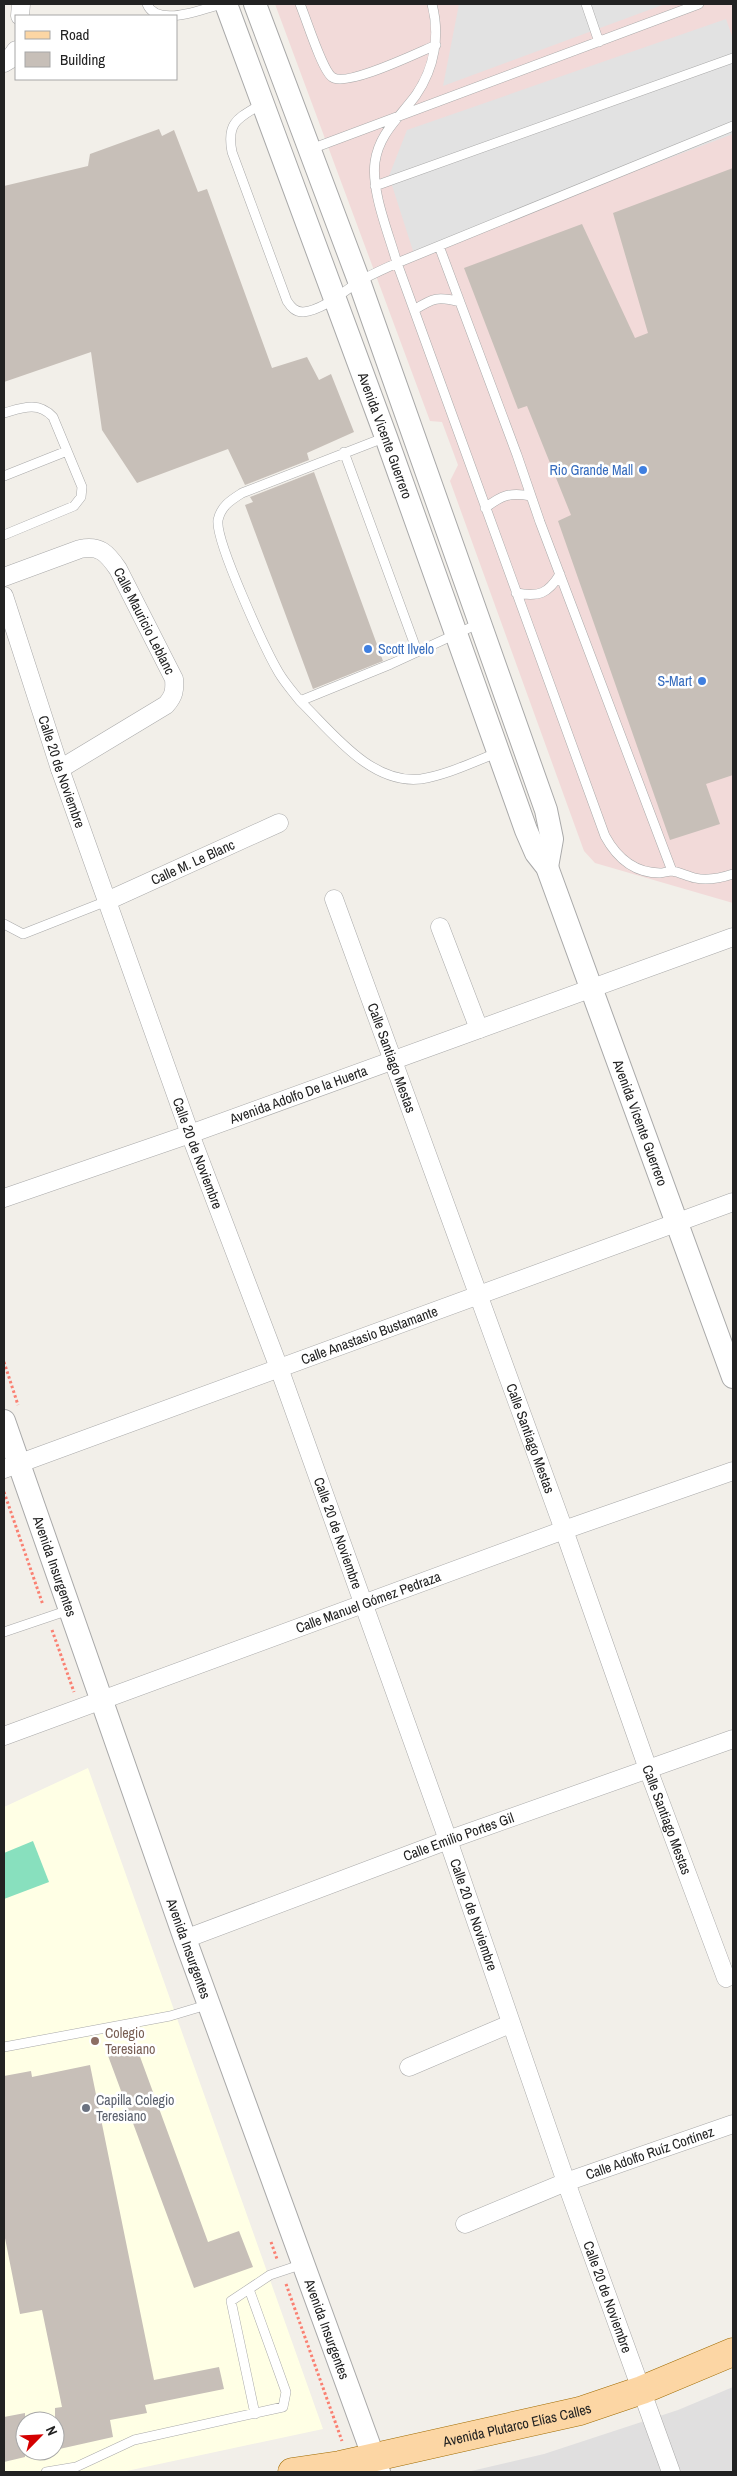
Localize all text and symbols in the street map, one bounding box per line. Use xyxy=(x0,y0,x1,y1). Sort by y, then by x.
legend xyxy=(15,15,178,80)
text: Road xyxy=(60,24,89,45)
text: Building xyxy=(60,49,105,70)
street label: Avenida Vicente Guerrero xyxy=(354,369,416,501)
place label: Rio Grande Mall xyxy=(549,461,633,479)
marker: Rio Grande Mall xyxy=(637,464,649,476)
street label: Calle Mauricio Leblanc xyxy=(110,565,179,678)
place label: Scott Ilvelo xyxy=(378,640,434,658)
marker: Scott Ilvelo xyxy=(362,643,374,655)
place label: S-Mart xyxy=(658,672,692,690)
marker: S-Mart xyxy=(696,675,708,687)
street label: Calle 20 de Noviembre xyxy=(34,713,89,830)
street label: Calle M. Le Blanc xyxy=(148,835,238,889)
street label: Calle Santiago Mestas xyxy=(364,1000,420,1115)
street label: Avenida Vicente Guerrero xyxy=(609,1056,672,1188)
street label: Avenida Adolfo De la Huerta xyxy=(226,1061,370,1128)
street label: Calle 20 de Noviembre xyxy=(169,1095,227,1211)
street label: Calle Anastasio Bustamante xyxy=(298,1302,440,1369)
street label: Calle Santiago Mestas xyxy=(502,1381,559,1496)
street label: Calle 20 de Noviembre xyxy=(310,1475,366,1591)
street label: Avenida Insurgentes xyxy=(29,1513,81,1619)
street label: Calle Manuel Gómez Pedraza xyxy=(293,1567,444,1637)
street label: Calle Santiago Mestas xyxy=(638,1762,696,1877)
street label: Calle Emilio Portes Gil xyxy=(401,1808,516,1865)
street label: Calle 20 de Noviembre xyxy=(446,1856,501,1973)
street label: Avenida Insurgentes xyxy=(162,1895,215,2001)
place label: Colegio Teresiano xyxy=(105,2024,155,2058)
marker: Colegio Teresiano xyxy=(89,2035,101,2047)
place label: Capilla Colegio Teresiano xyxy=(96,2091,174,2125)
marker: Capilla Colegio Teresiano xyxy=(80,2102,92,2114)
street label: Calle Adolfo Ruíz Cortínez xyxy=(583,2122,717,2184)
street label: Calle 20 de Noviembre xyxy=(579,2239,636,2355)
street label: Avenida Insurgentes xyxy=(300,2276,354,2382)
street label: Avenida Plutarco Elías Calles xyxy=(440,2399,594,2451)
north arrow xyxy=(15,2411,65,2461)
text: N xyxy=(42,2423,62,2438)

